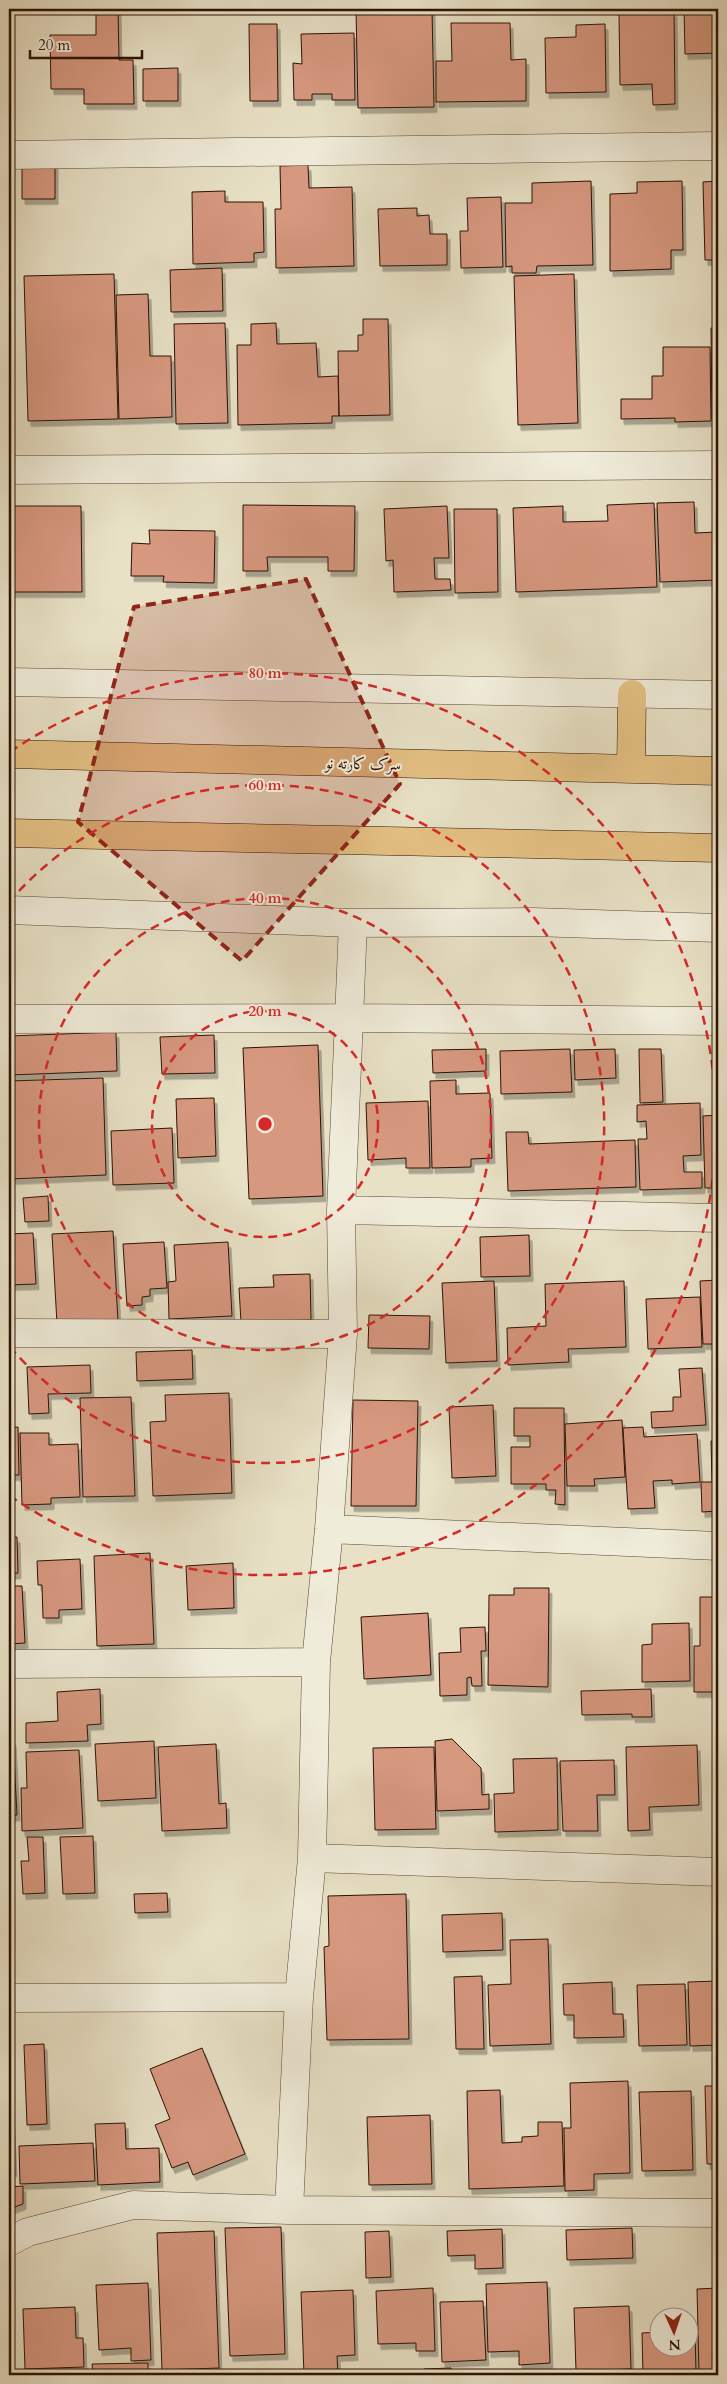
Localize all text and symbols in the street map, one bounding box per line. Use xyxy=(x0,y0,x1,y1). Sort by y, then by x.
scale bar xyxy=(30,28,142,60)
text: 20 m xyxy=(38,35,70,55)
text: 80 m xyxy=(248,663,282,683)
street label: سرک کارته نو xyxy=(323,752,401,776)
text: 60 m xyxy=(248,775,282,795)
text: 40 m xyxy=(248,888,282,908)
text: 20 m xyxy=(248,1001,282,1021)
centre of rings xyxy=(256,1115,274,1133)
north arrow xyxy=(650,2306,700,2356)
text: N xyxy=(668,2335,681,2354)

